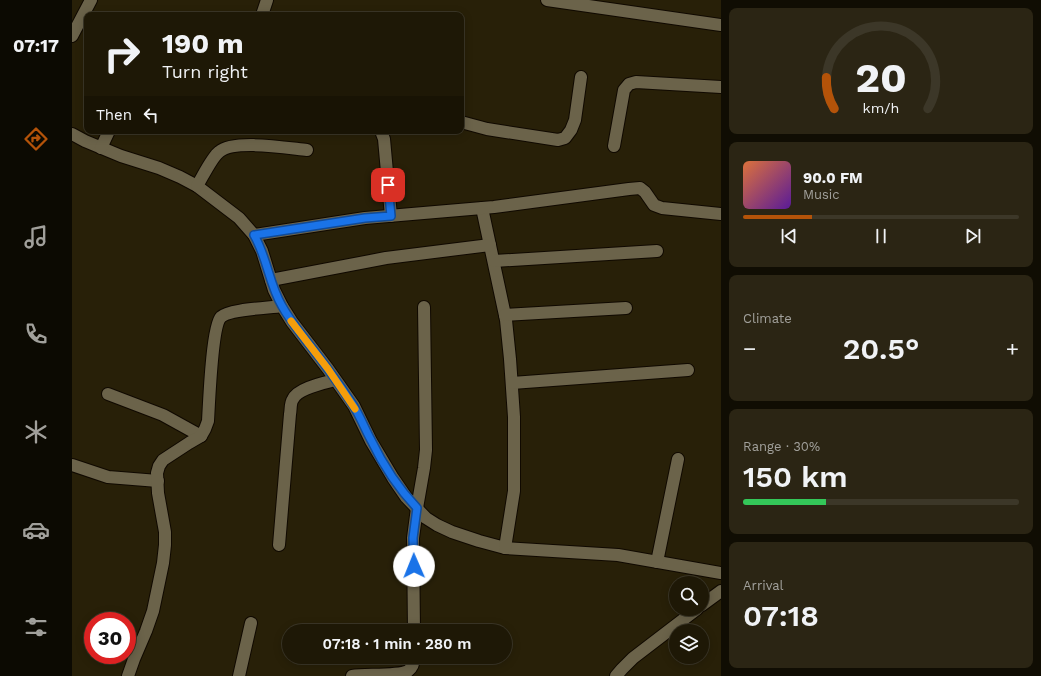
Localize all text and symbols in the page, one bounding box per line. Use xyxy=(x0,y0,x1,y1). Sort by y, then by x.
text: 190 m xyxy=(162,27,244,60)
icon: right xyxy=(96,28,148,80)
text: 07:17 xyxy=(13,35,59,56)
text: 20 xyxy=(855,53,907,102)
text: Turn right xyxy=(162,61,248,82)
text: km/h xyxy=(863,99,899,115)
icon: left xyxy=(140,104,162,126)
text: Then xyxy=(96,106,132,124)
icon: directions xyxy=(22,125,50,153)
pin xyxy=(371,168,405,202)
text: 90.0 FM xyxy=(803,169,863,187)
icon: arrive xyxy=(377,174,399,196)
text: Music xyxy=(803,187,840,202)
icon: music xyxy=(22,223,50,251)
icon: previous xyxy=(778,225,800,247)
icon: pause xyxy=(870,225,892,247)
icon: next xyxy=(962,225,984,247)
text: Climate xyxy=(743,311,792,326)
icon: phone xyxy=(22,320,50,348)
text: 20.5° xyxy=(843,331,919,366)
text: − xyxy=(743,336,756,361)
text: + xyxy=(1006,336,1019,361)
icon: climate xyxy=(22,418,50,446)
text: Range · 30% xyxy=(743,439,820,454)
text: 150 km xyxy=(743,459,848,494)
icon: car xyxy=(22,516,50,544)
position arrow xyxy=(393,545,435,587)
map controls xyxy=(669,576,709,664)
button: search xyxy=(669,576,709,616)
text: Arrival xyxy=(743,578,784,593)
text: 07:18 xyxy=(743,598,819,633)
speed limit sign: 30 xyxy=(84,612,136,664)
icon: filters xyxy=(22,613,50,641)
button: layers xyxy=(669,624,709,664)
text: 07:18 · 1 min · 280 m xyxy=(323,635,471,653)

